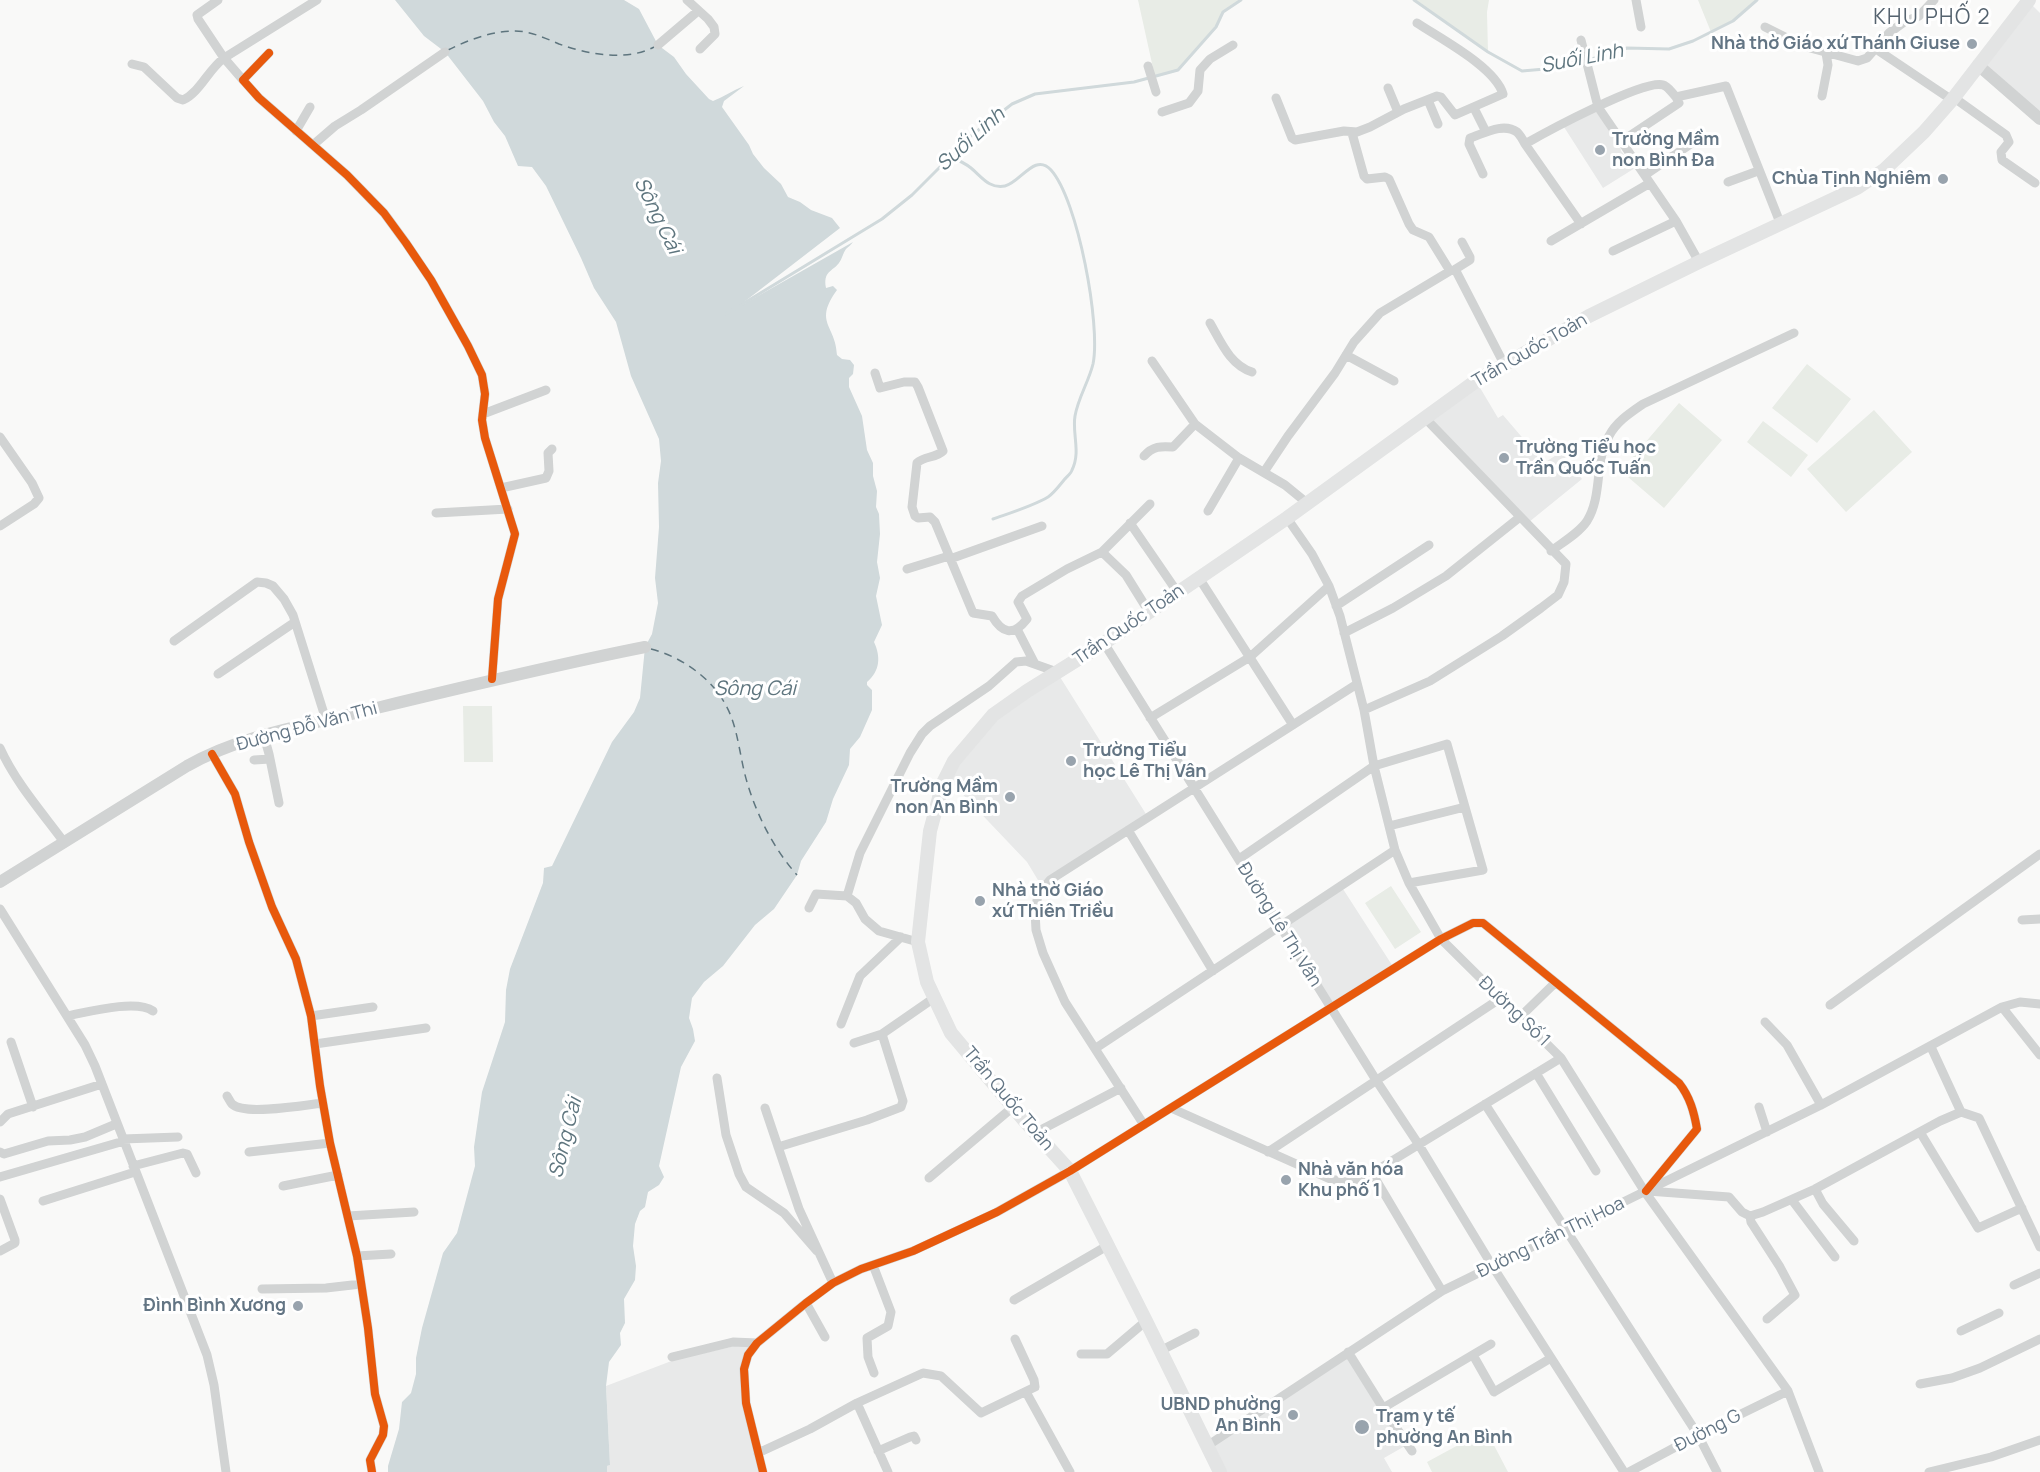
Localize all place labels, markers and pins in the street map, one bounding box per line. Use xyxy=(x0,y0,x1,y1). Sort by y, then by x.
place label: Nhà thờ Giáo xứ Thánh Giuse xyxy=(1711,33,1960,55)
marker: Nhà thờ Giáo xứ Thánh Giuse xyxy=(1965,37,1979,51)
place label: Trường Mầm non Bình Đa xyxy=(1612,129,1720,172)
marker: Trường Mầm non Bình Đa xyxy=(1593,143,1607,157)
place label: Chùa Tịnh Nghiêm xyxy=(1772,168,1931,190)
marker: Chùa Tịnh Nghiêm xyxy=(1936,172,1950,186)
place label: Trường Tiểu học Trần Quốc Tuấn xyxy=(1516,437,1656,480)
marker: Trường Tiểu học Trần Quốc Tuấn xyxy=(1497,451,1511,465)
place label: Trường Tiểu học Lê Thị Vân xyxy=(1083,740,1207,783)
marker: Trường Tiểu học Lê Thị Vân xyxy=(1064,754,1078,768)
place label: Trường Mầm non An Bình xyxy=(890,776,998,818)
marker: Trường Mầm non An Bình xyxy=(1003,790,1017,804)
place label: Nhà thờ Giáo xứ Thiên Triều xyxy=(992,880,1114,922)
marker: Nhà thờ Giáo xứ Thiên Triều xyxy=(973,894,987,908)
place label: Nhà văn hóa Khu phố 1 xyxy=(1298,1159,1404,1202)
marker: Nhà văn hóa Khu phố 1 xyxy=(1279,1173,1293,1187)
place label: Đình Bình Xương xyxy=(143,1295,286,1317)
marker: Đình Bình Xương xyxy=(291,1299,305,1313)
place label: UBND phường An Bình xyxy=(1160,1394,1281,1436)
place label: Trạm y tế phường An Bình xyxy=(1376,1406,1513,1448)
marker: UBND phường An Bình xyxy=(1286,1408,1300,1422)
marker: Trạm y tế phường An Bình xyxy=(1353,1418,1371,1436)

